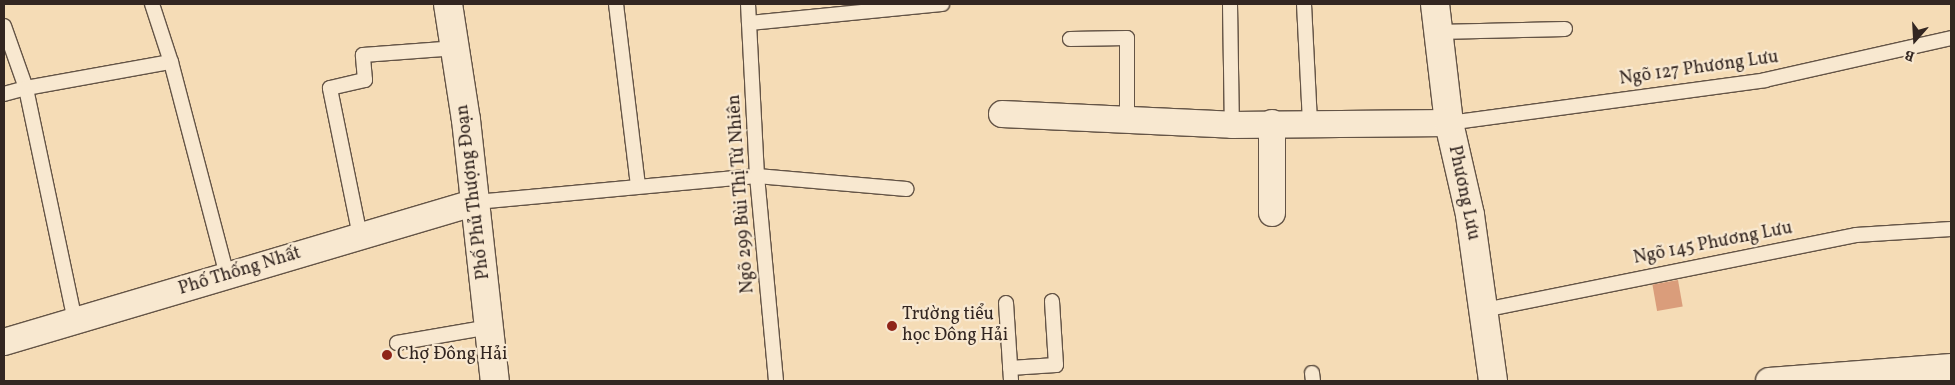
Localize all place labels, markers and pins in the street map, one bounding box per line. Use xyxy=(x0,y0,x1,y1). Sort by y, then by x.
place label: Trường tiểu học Đông Hải xyxy=(902,305,1008,348)
marker: Trường tiểu học Đông Hải xyxy=(886,320,898,332)
place label: Chợ Đông Hải xyxy=(397,344,507,366)
marker: Chợ Đông Hải xyxy=(381,349,393,361)

